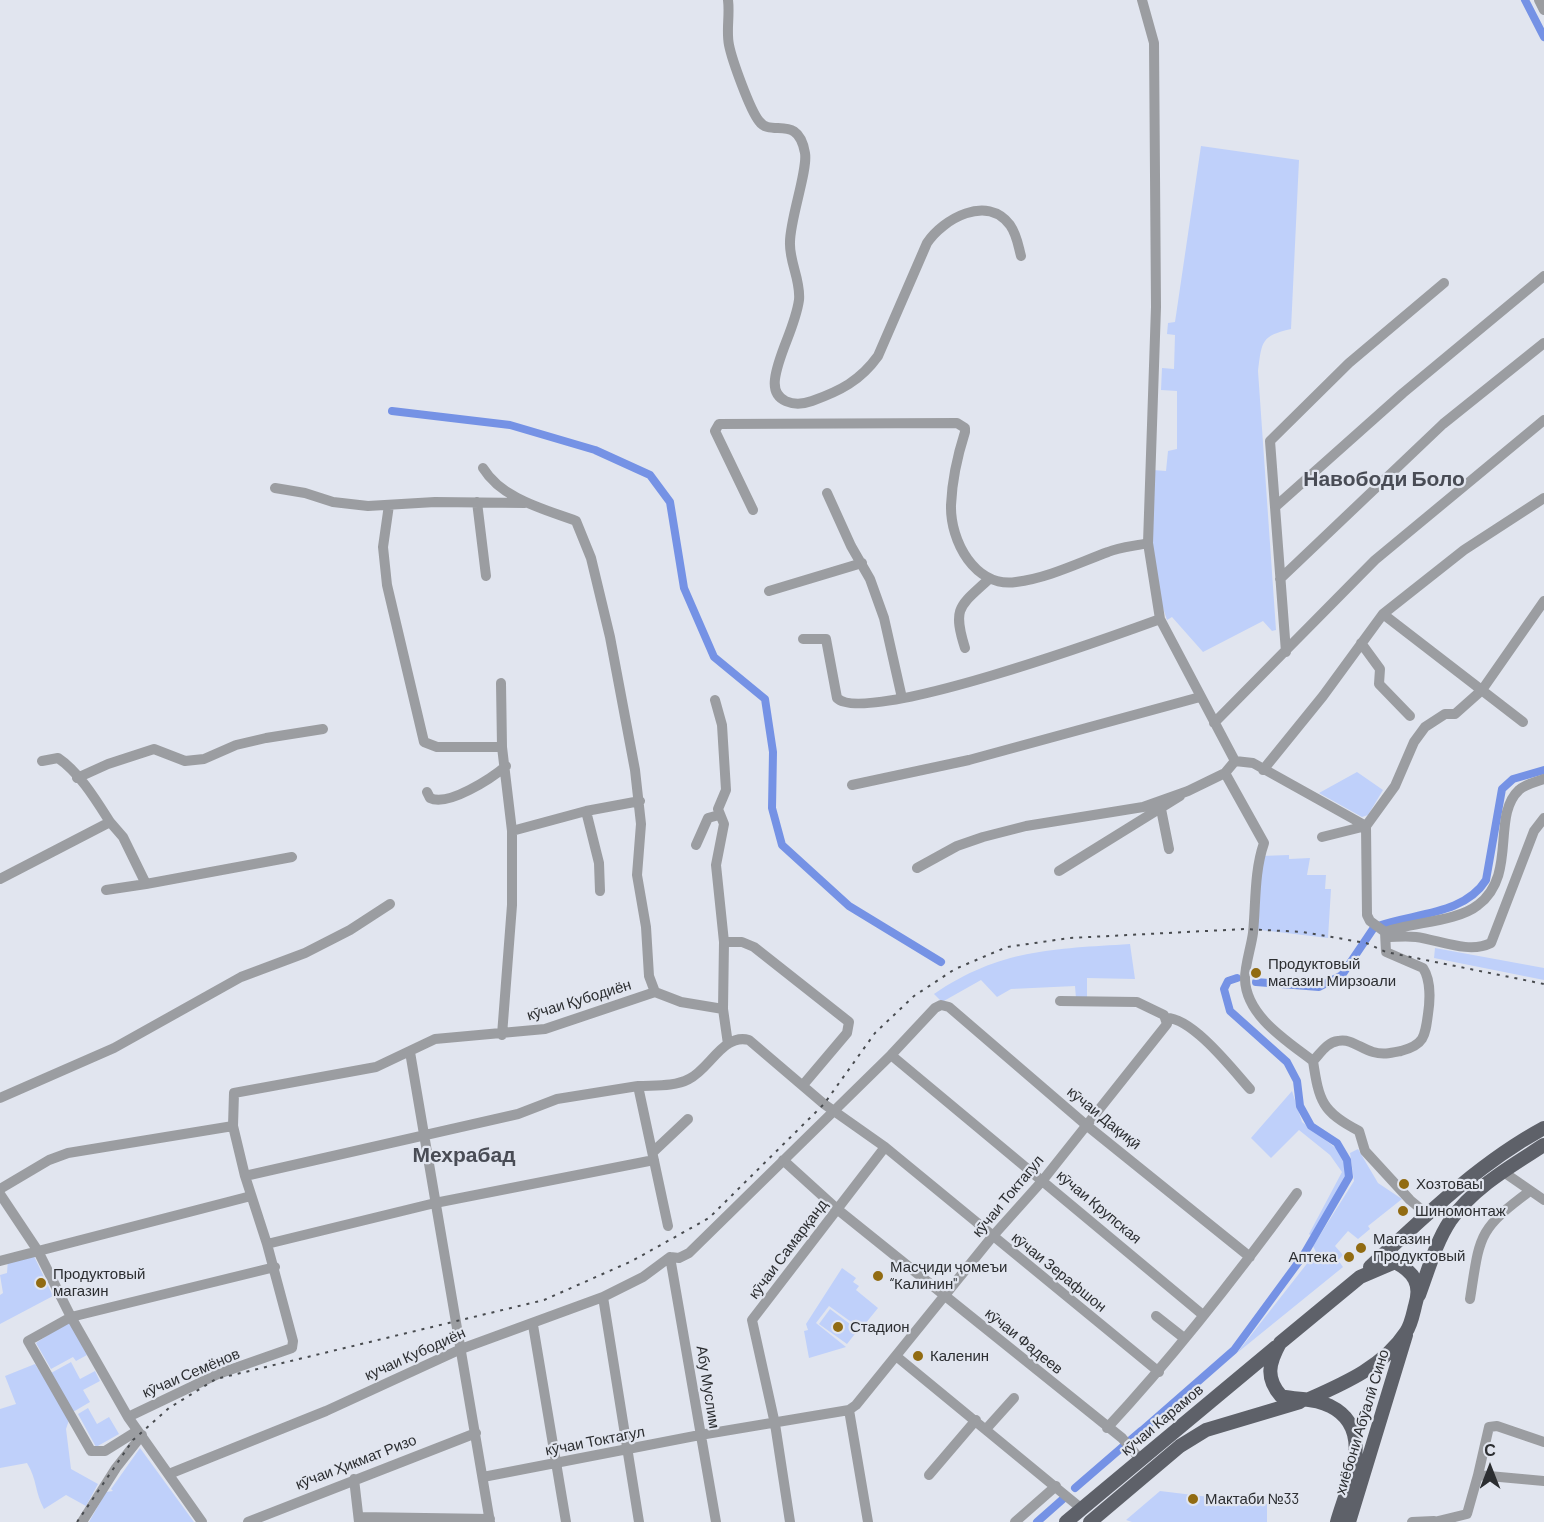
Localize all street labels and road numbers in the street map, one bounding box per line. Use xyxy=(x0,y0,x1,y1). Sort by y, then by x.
street label: кӯчаи Қубодиён xyxy=(525,976,633,1024)
street label: кӯчаи Дақиқӣ xyxy=(1063,1083,1145,1153)
street label: кӯчаи Токтагул xyxy=(969,1151,1047,1241)
street label: кӯчаи Крупская xyxy=(1053,1166,1145,1248)
street label: кӯчаи Самарқанд xyxy=(745,1196,831,1302)
street label: кӯчаи Зерафшон xyxy=(1008,1228,1110,1316)
street label: кӯчаи Фадеев xyxy=(982,1304,1066,1378)
street label: кучаи Кубодиён xyxy=(362,1324,468,1384)
street label: кӯчаи Семёнов xyxy=(140,1344,242,1402)
street label: Абу Муслим xyxy=(693,1344,723,1430)
street label: хиёбони Абӯалӣ Сино xyxy=(1331,1347,1393,1497)
street label: кӯчаи Карамов xyxy=(1117,1380,1207,1460)
street label: кӯчаи Токтагул xyxy=(544,1423,646,1459)
street label: кӯчаи Ҳикмат Ризо xyxy=(293,1431,419,1493)

